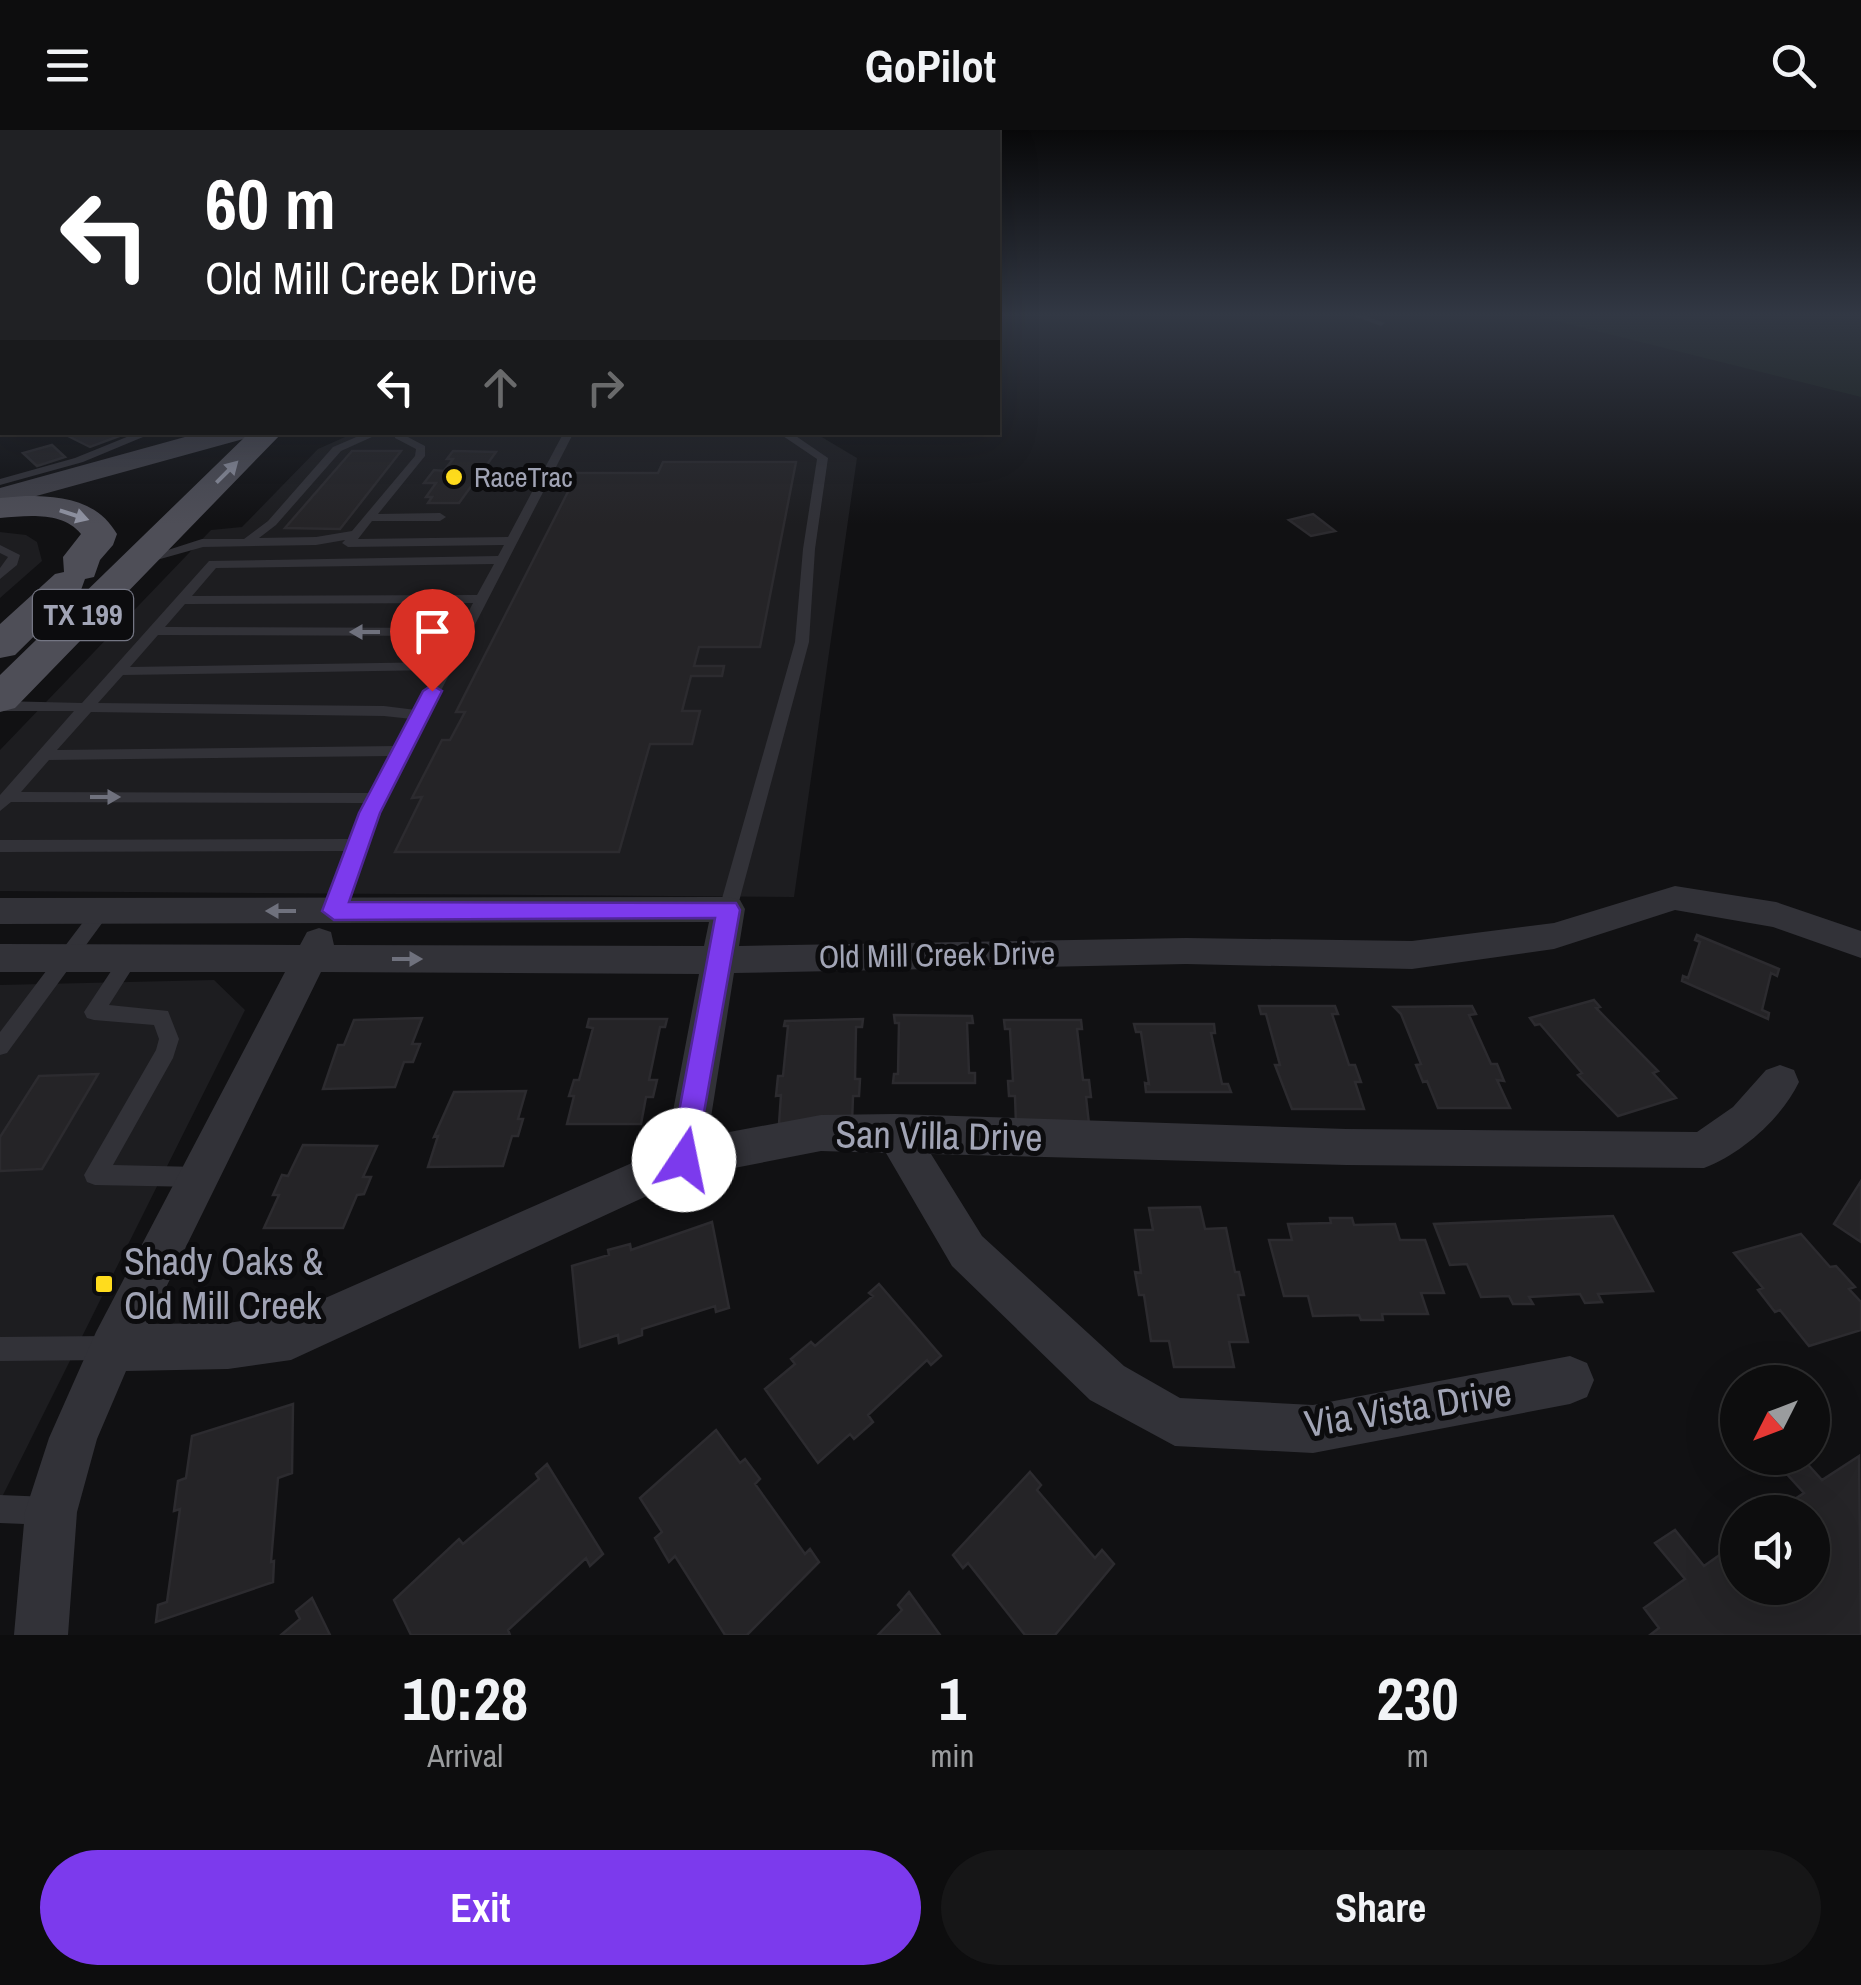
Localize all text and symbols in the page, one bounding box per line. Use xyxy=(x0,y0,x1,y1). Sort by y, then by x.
text: GoPilot xyxy=(865,35,996,96)
icon: menu xyxy=(40,38,95,93)
icon: search xyxy=(1766,38,1821,93)
text: 60 m xyxy=(205,157,336,251)
icon: left xyxy=(40,170,170,300)
text: Old Mill Creek Drive xyxy=(205,247,537,308)
icon: left xyxy=(368,360,423,415)
icon: ahead xyxy=(473,360,528,415)
icon: right xyxy=(578,360,633,415)
place label: RaceTrac xyxy=(474,458,573,496)
one-way arrow xyxy=(215,461,239,485)
marker: RaceTrac xyxy=(443,466,465,488)
one-way arrow xyxy=(60,508,90,523)
pin xyxy=(390,589,475,692)
road number: TX 199 xyxy=(33,590,133,640)
icon: arrive xyxy=(405,604,460,659)
one-way arrow xyxy=(348,624,380,640)
one-way arrow xyxy=(89,789,121,805)
one-way arrow xyxy=(264,903,296,919)
street label: Old Mill Creek Drive xyxy=(819,931,1055,978)
one-way arrow xyxy=(392,951,424,967)
position arrow xyxy=(632,1108,736,1212)
street label: San Villa Drive xyxy=(835,1108,1043,1163)
place label: Shady Oaks & Old Mill Creek xyxy=(124,1236,323,1331)
marker: Shady Oaks & Old Mill Creek xyxy=(93,1273,115,1295)
north arrow xyxy=(1720,1365,1830,1475)
map controls xyxy=(1720,1365,1830,1605)
street label: Via Vista Drive xyxy=(1301,1366,1515,1449)
button: sound xyxy=(1720,1495,1830,1605)
text: 10:28 xyxy=(402,1658,528,1739)
text: 1 xyxy=(939,1658,966,1739)
text: 230 xyxy=(1377,1658,1459,1739)
text: Arrival xyxy=(427,1734,503,1777)
text: min xyxy=(930,1734,974,1777)
text: m xyxy=(1407,1734,1429,1777)
button: Exit xyxy=(40,1850,921,1965)
button: Share xyxy=(941,1850,1821,1965)

